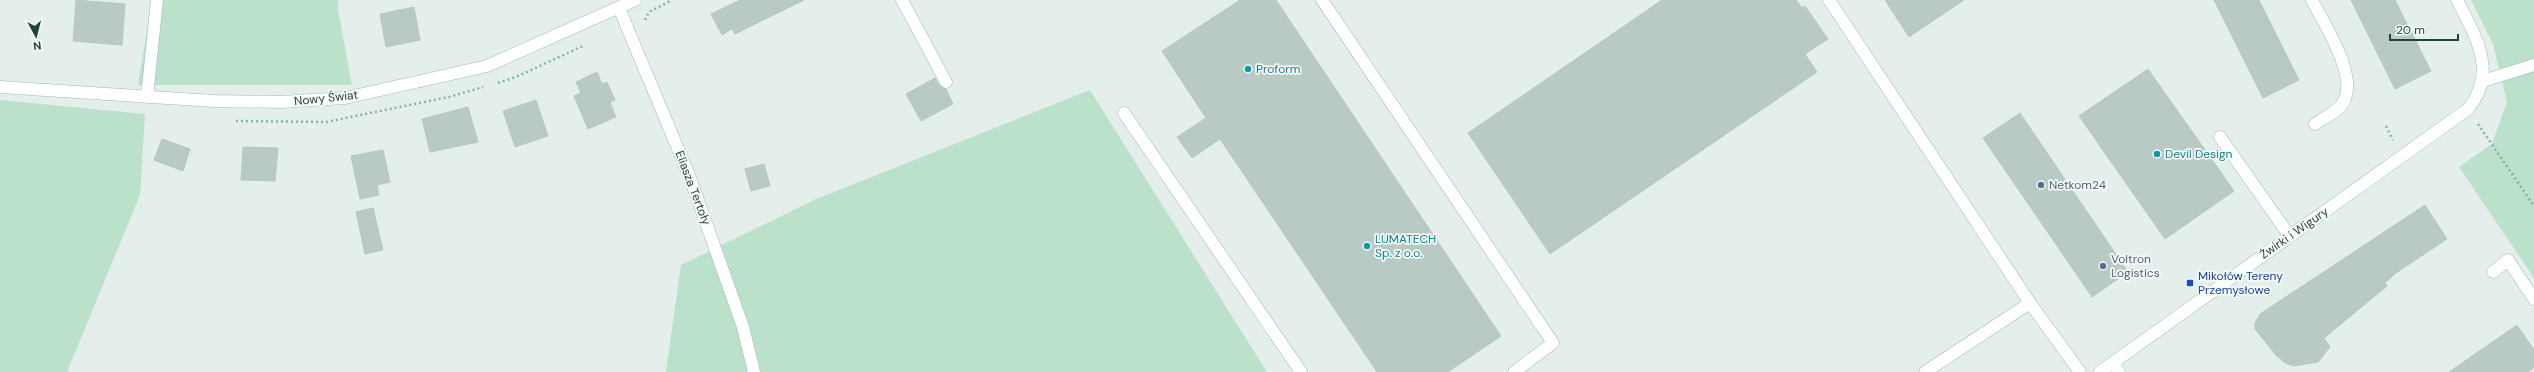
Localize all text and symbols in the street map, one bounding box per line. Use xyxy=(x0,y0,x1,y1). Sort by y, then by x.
north arrow xyxy=(16,16,56,56)
scale bar xyxy=(2390,16,2458,42)
text: 20 m xyxy=(2396,22,2425,38)
text: N xyxy=(32,38,42,53)
place label: Proform xyxy=(1256,61,1300,77)
marker: Proform xyxy=(1243,64,1253,74)
street label: Nowy Świat xyxy=(293,87,359,109)
place label: Devil Design xyxy=(2165,146,2233,162)
street label: Eliasza Tertoły xyxy=(671,149,715,228)
marker: Devil Design xyxy=(2152,149,2162,159)
place label: Netkom24 xyxy=(2049,177,2106,193)
marker: Netkom24 xyxy=(2036,180,2046,190)
street label: Żwirki i Wigury xyxy=(2257,203,2332,263)
place label: LUMATECH Sp. z o.o. xyxy=(1375,231,1436,261)
marker: LUMATECH Sp. z o.o. xyxy=(1362,241,1372,251)
place label: Voltron Logistics xyxy=(2111,251,2160,281)
marker: Voltron Logistics xyxy=(2098,261,2108,271)
place label: Mikołów Tereny Przemysłowe xyxy=(2198,268,2283,298)
marker: Mikołów Tereny Przemysłowe xyxy=(2185,278,2195,288)

